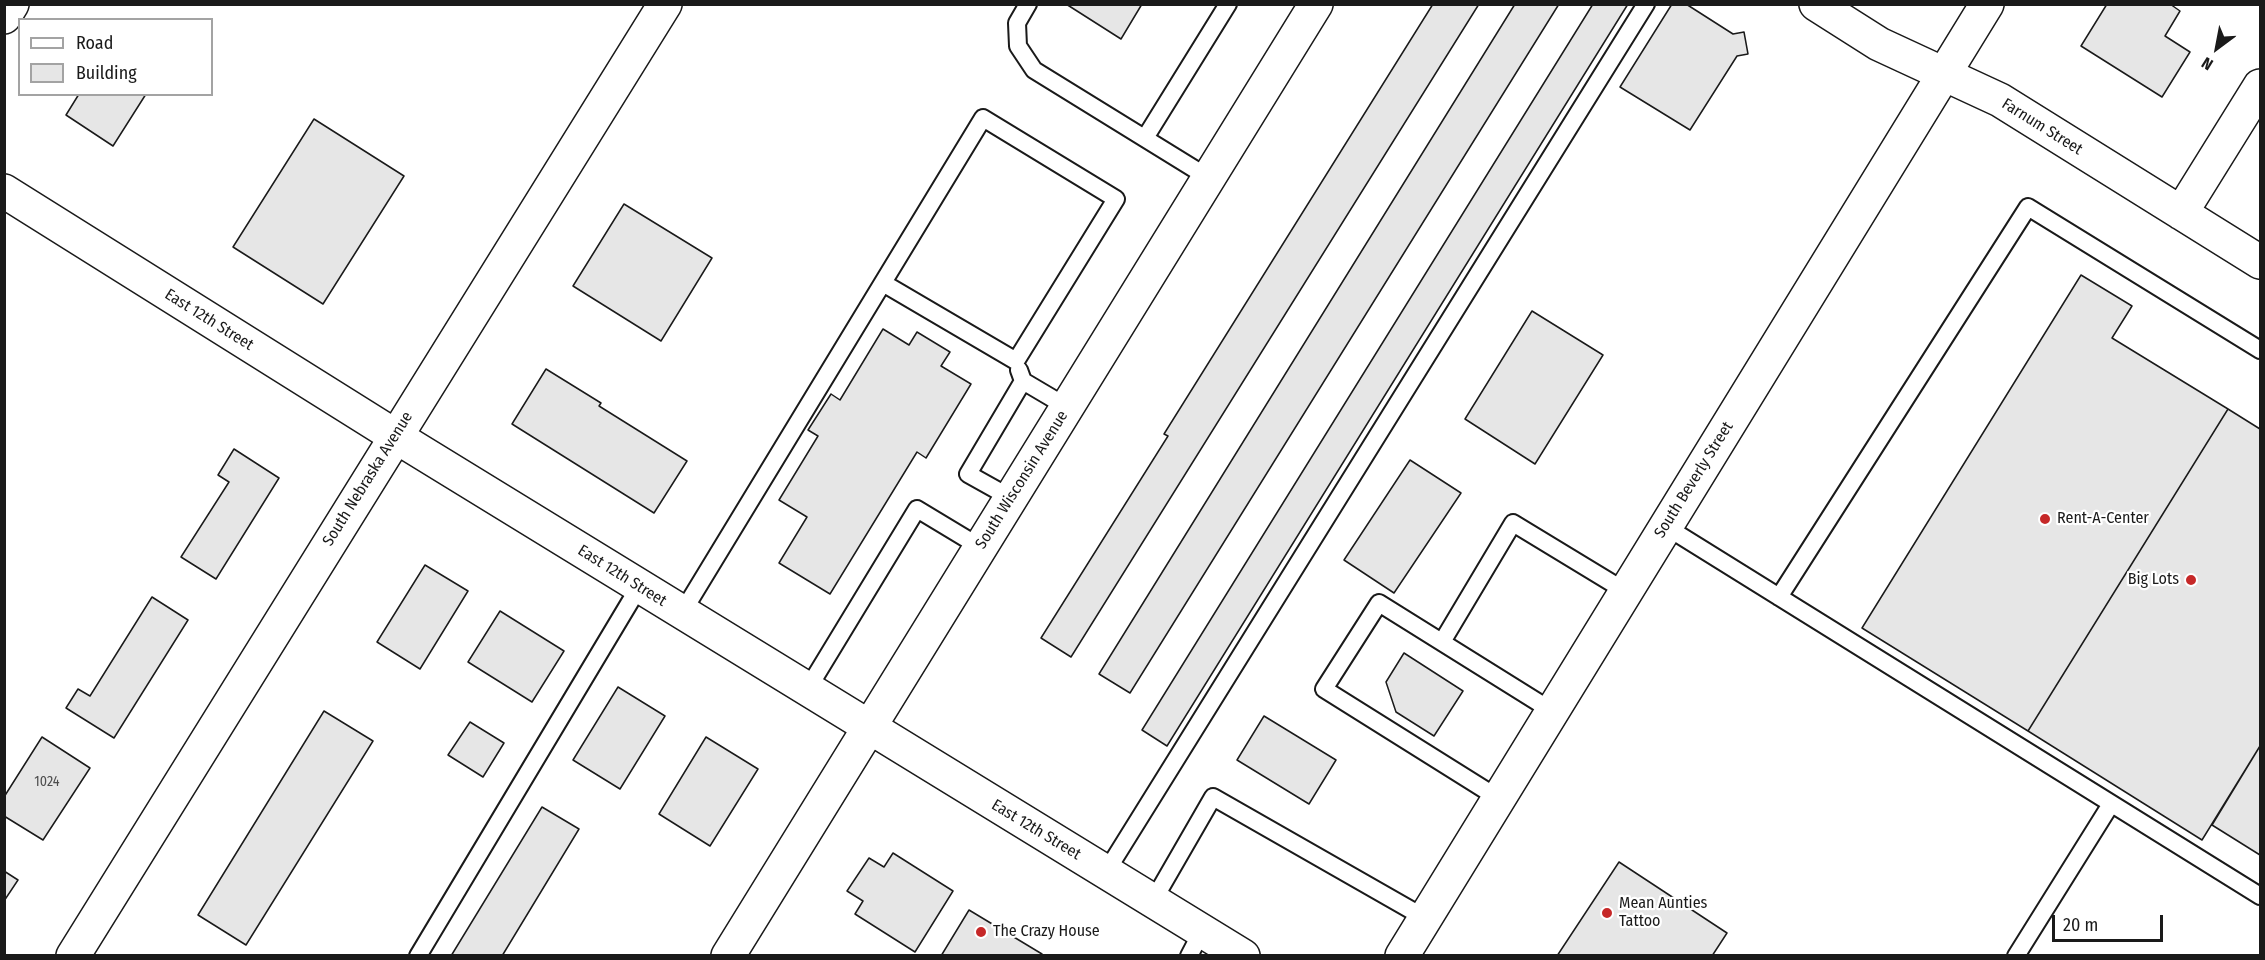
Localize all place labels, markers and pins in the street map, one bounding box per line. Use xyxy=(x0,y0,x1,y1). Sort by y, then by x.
place label: Rent-A-Center xyxy=(2057,509,2149,529)
marker: Rent-A-Center xyxy=(2038,512,2052,526)
place label: Big Lots xyxy=(2128,570,2179,590)
marker: Big Lots xyxy=(2184,573,2198,587)
place label: Mean Aunties Tattoo xyxy=(1619,894,1707,932)
marker: Mean Aunties Tattoo xyxy=(1600,906,1614,920)
place label: The Crazy House xyxy=(993,922,1100,942)
marker: The Crazy House xyxy=(974,925,988,939)

